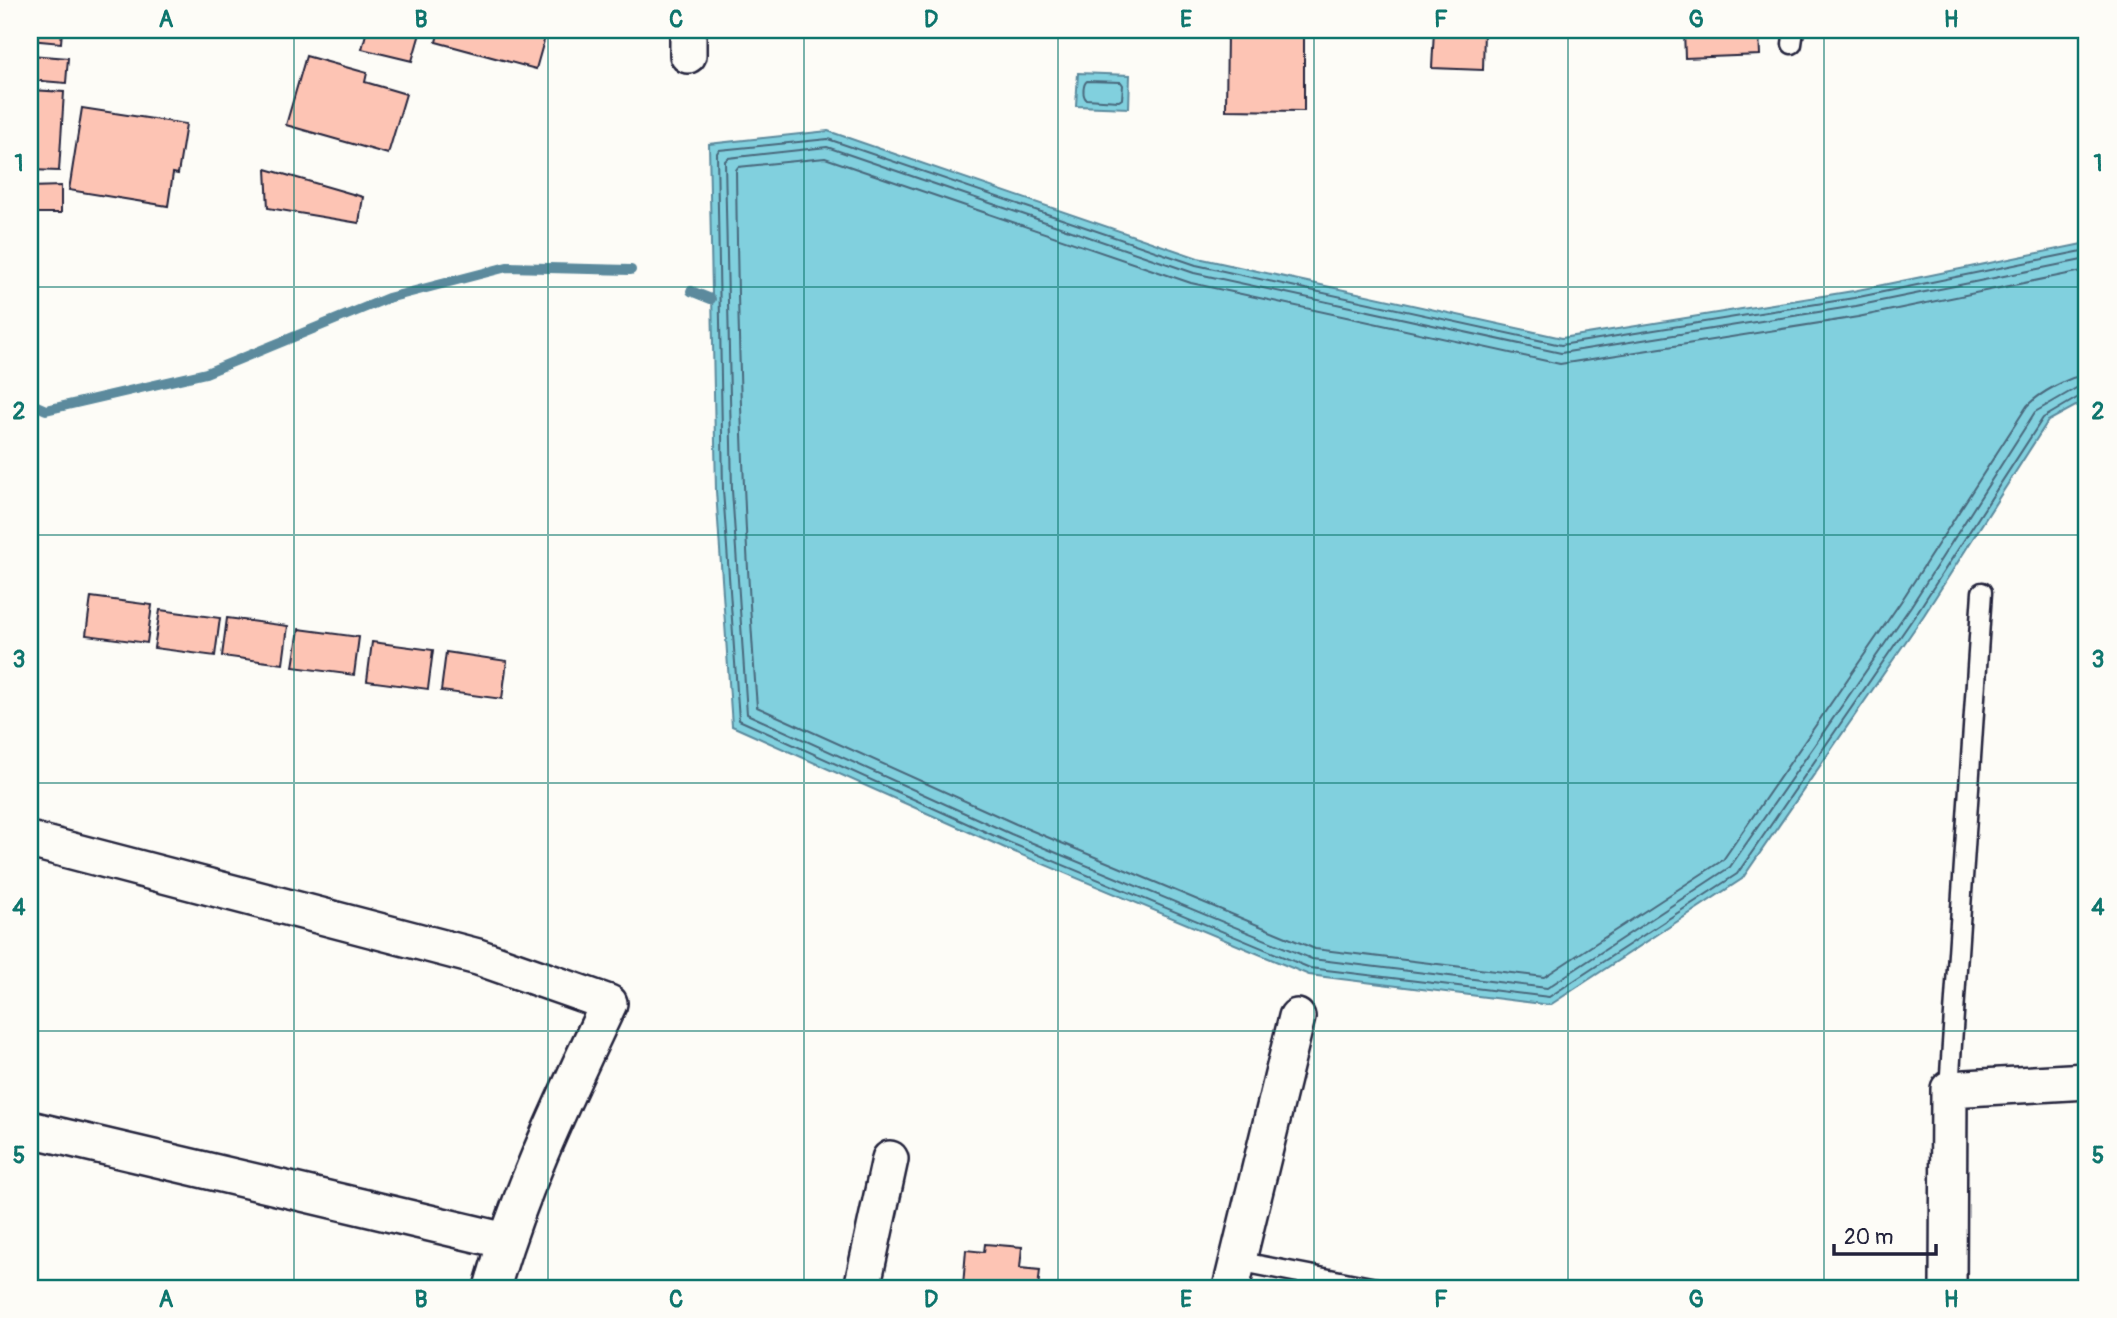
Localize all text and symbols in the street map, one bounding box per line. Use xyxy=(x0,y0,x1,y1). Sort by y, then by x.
text: A xyxy=(159,5,174,34)
text: B xyxy=(414,5,428,34)
text: C xyxy=(669,5,683,34)
text: D xyxy=(924,5,938,34)
text: E xyxy=(1180,5,1192,34)
text: F xyxy=(1434,5,1448,34)
text: G xyxy=(1688,5,1704,34)
text: H xyxy=(1944,5,1958,34)
text: 1 xyxy=(15,149,24,178)
text: 1 xyxy=(2094,149,2103,178)
text: 2 xyxy=(13,397,26,426)
text: 2 xyxy=(2092,397,2105,426)
text: 3 xyxy=(13,645,25,674)
text: 3 xyxy=(2092,645,2104,674)
text: 4 xyxy=(12,893,26,922)
text: 4 xyxy=(2091,893,2105,922)
text: 5 xyxy=(13,1141,25,1170)
text: 5 xyxy=(2092,1141,2104,1170)
scale bar xyxy=(1834,1213,1935,1257)
text: 20 m xyxy=(1844,1224,1893,1251)
text: A xyxy=(159,1285,174,1314)
text: B xyxy=(414,1285,428,1314)
text: C xyxy=(669,1285,683,1314)
text: D xyxy=(924,1285,938,1314)
text: E xyxy=(1180,1285,1192,1314)
text: F xyxy=(1434,1285,1448,1314)
text: G xyxy=(1688,1285,1704,1314)
text: H xyxy=(1944,1285,1958,1314)

